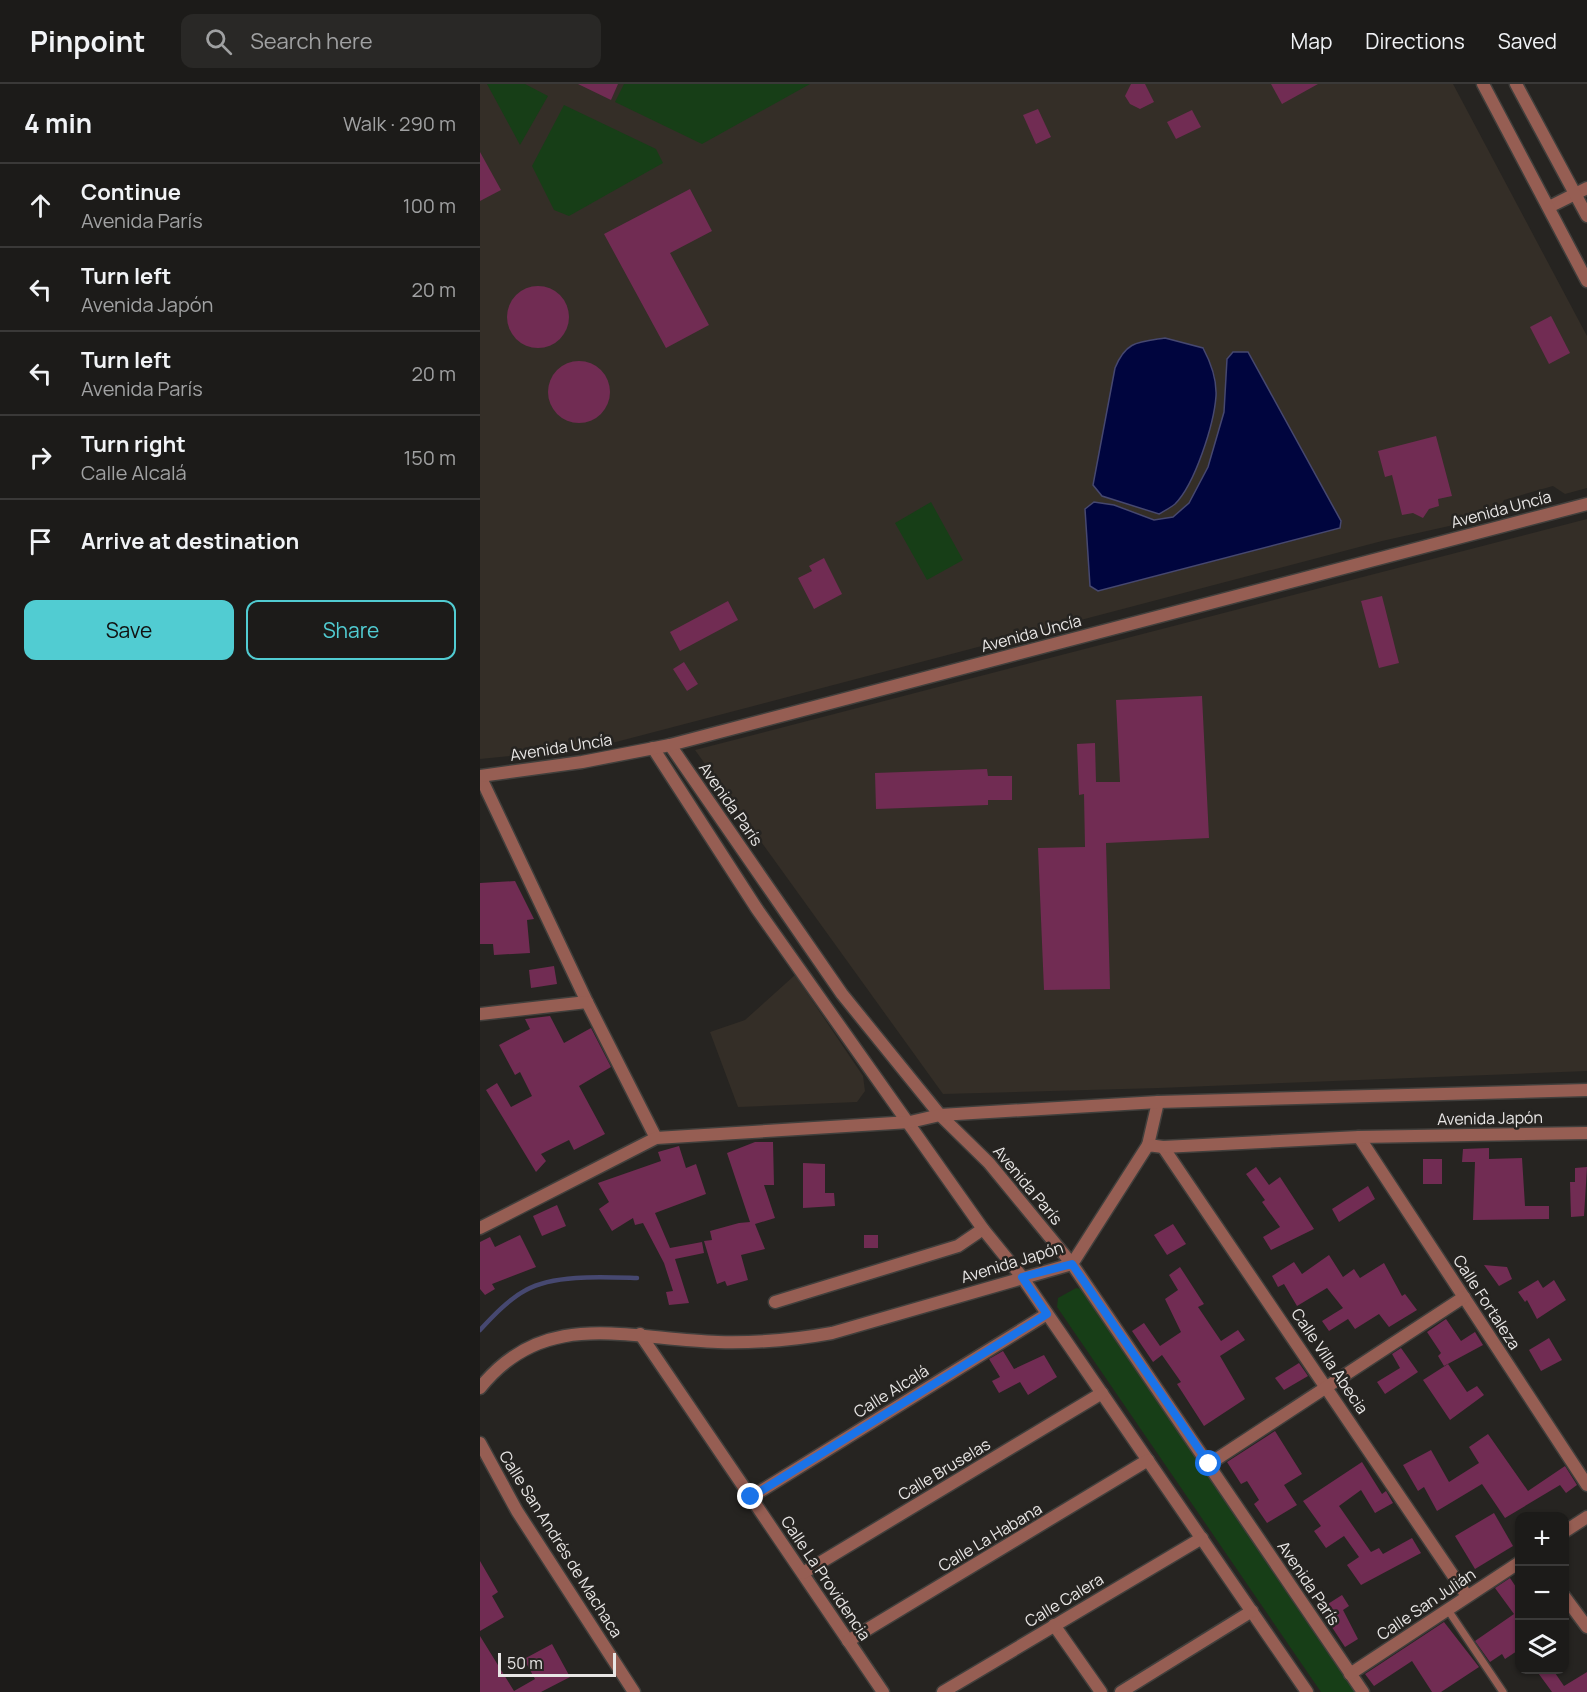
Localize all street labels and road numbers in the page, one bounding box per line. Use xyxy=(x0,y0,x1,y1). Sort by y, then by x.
street label: Avenida Uncía xyxy=(1448,485,1554,533)
street label: Avenida Uncía xyxy=(978,609,1084,657)
street label: Avenida Uncía xyxy=(508,728,614,766)
street label: Avenida París xyxy=(694,758,768,850)
street label: Avenida Japón xyxy=(1437,1106,1543,1130)
street label: Avenida París xyxy=(988,1141,1068,1229)
street label: Avenida Japón xyxy=(958,1236,1066,1288)
street label: Calle Fortaleza xyxy=(1448,1250,1526,1354)
street label: Calle Villa Abecia xyxy=(1286,1304,1374,1418)
street label: Calle Alcalá xyxy=(849,1359,933,1423)
street label: Calle Bruselas xyxy=(894,1433,994,1505)
street label: Calle San Andrés de Machaca xyxy=(494,1446,628,1642)
street label: Calle La Habana xyxy=(934,1497,1046,1577)
street label: Calle La Providencia xyxy=(776,1511,876,1645)
street label: Avenida París xyxy=(1273,1537,1345,1629)
street label: Calle San Julián xyxy=(1372,1563,1480,1645)
street label: Calle Calera xyxy=(1021,1568,1107,1632)

